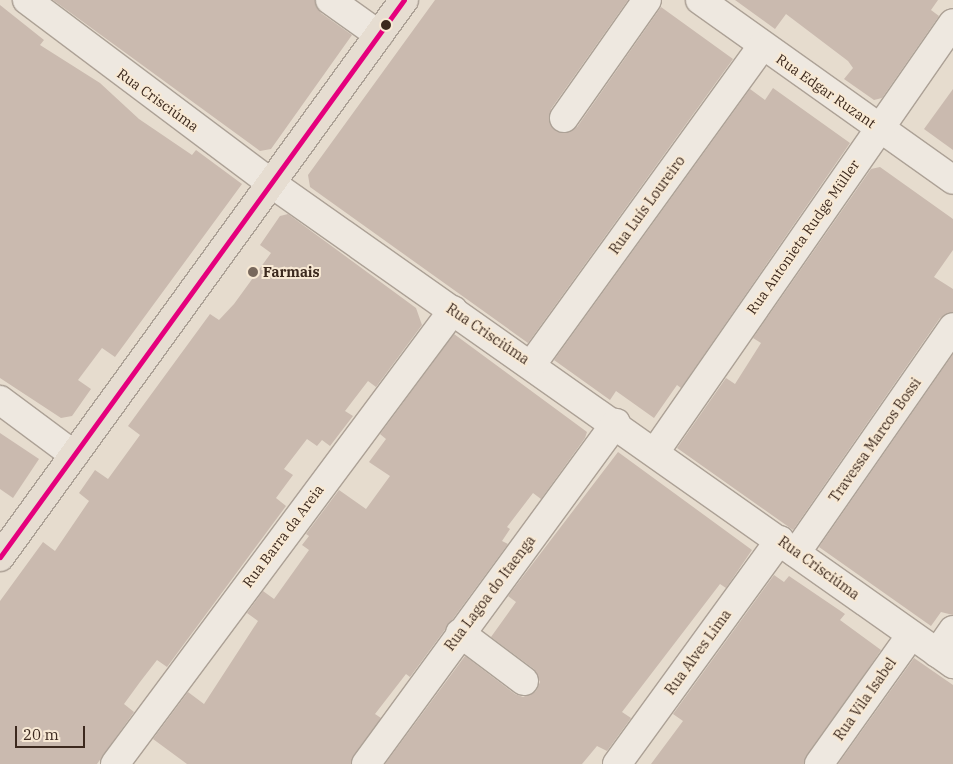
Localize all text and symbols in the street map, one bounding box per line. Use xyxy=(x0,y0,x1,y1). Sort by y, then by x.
unlabelled marker xyxy=(381,20,391,30)
street label: Rua Edgar Ruzant xyxy=(773,50,879,132)
street label: Rua Crisciúma xyxy=(114,65,202,135)
street label: Rua Luís Loureiro xyxy=(606,153,688,257)
street label: Rua Antonieta Rudge Müller xyxy=(743,157,863,317)
place label: Farmais xyxy=(263,264,320,280)
marker: Farmais xyxy=(247,266,259,278)
street label: Rua Crisciúma xyxy=(443,300,533,368)
street label: Travessa Marcos Bossi xyxy=(826,374,924,506)
street label: Rua Barra da Areia xyxy=(239,481,327,591)
street label: Rua Lagoa do Itaenga xyxy=(441,532,539,654)
street label: Rua Crisciúma xyxy=(775,533,863,603)
street label: Rua Alves Lima xyxy=(661,606,735,698)
street label: Rua Vila Isabel xyxy=(830,655,900,743)
scale bar xyxy=(18,716,88,748)
text: 20 m xyxy=(23,725,59,744)

